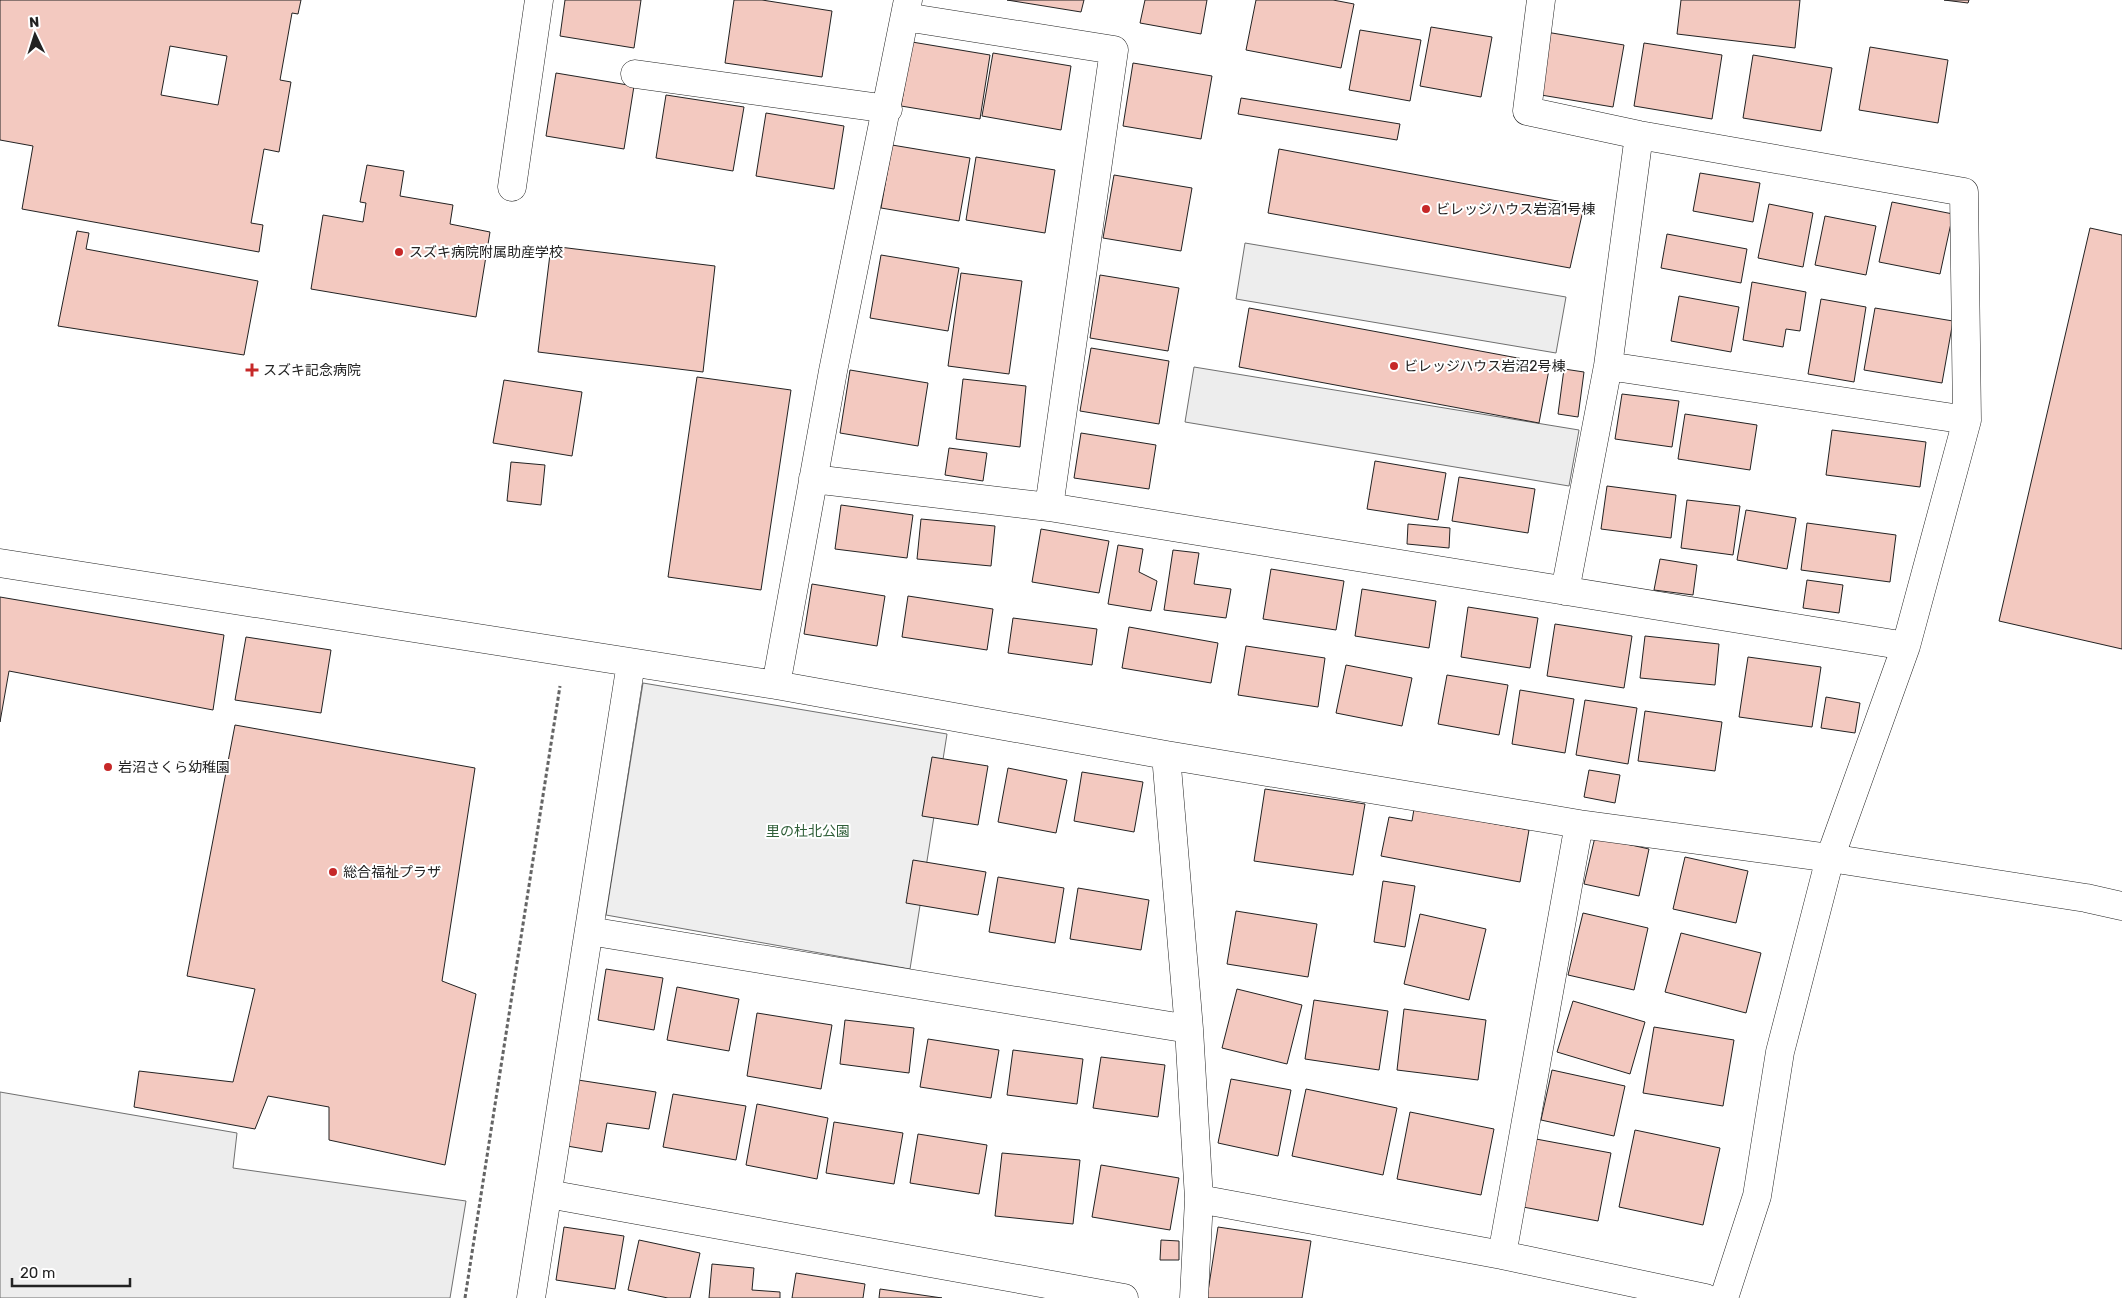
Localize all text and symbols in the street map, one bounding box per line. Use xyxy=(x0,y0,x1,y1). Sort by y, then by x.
north arrow xyxy=(10,10,60,60)
text: N xyxy=(29,14,40,31)
place label: ビレッジハウス岩沼1号棟 xyxy=(1436,201,1595,218)
marker: ビレッジハウス岩沼1号棟 xyxy=(1420,203,1432,215)
place label: スズキ病院附属助産学校 xyxy=(409,244,563,261)
marker: スズキ病院附属助産学校 xyxy=(393,246,405,258)
place label: ビレッジハウス岩沼2号棟 xyxy=(1404,358,1565,375)
marker: ビレッジハウス岩沼2号棟 xyxy=(1388,360,1400,372)
place label: スズキ記念病院 xyxy=(263,362,361,379)
marker: スズキ記念病院 xyxy=(245,363,259,377)
place label: 岩沼さくら幼稚園 xyxy=(118,759,230,776)
marker: 岩沼さくら幼稚園 xyxy=(102,761,114,773)
park label: 里の杜北公園 xyxy=(766,823,850,840)
place label: 総合福祉プラザ xyxy=(343,864,441,881)
marker: 総合福祉プラザ xyxy=(327,866,339,878)
scale bar xyxy=(12,1256,130,1288)
text: 20 m xyxy=(20,1264,55,1282)

